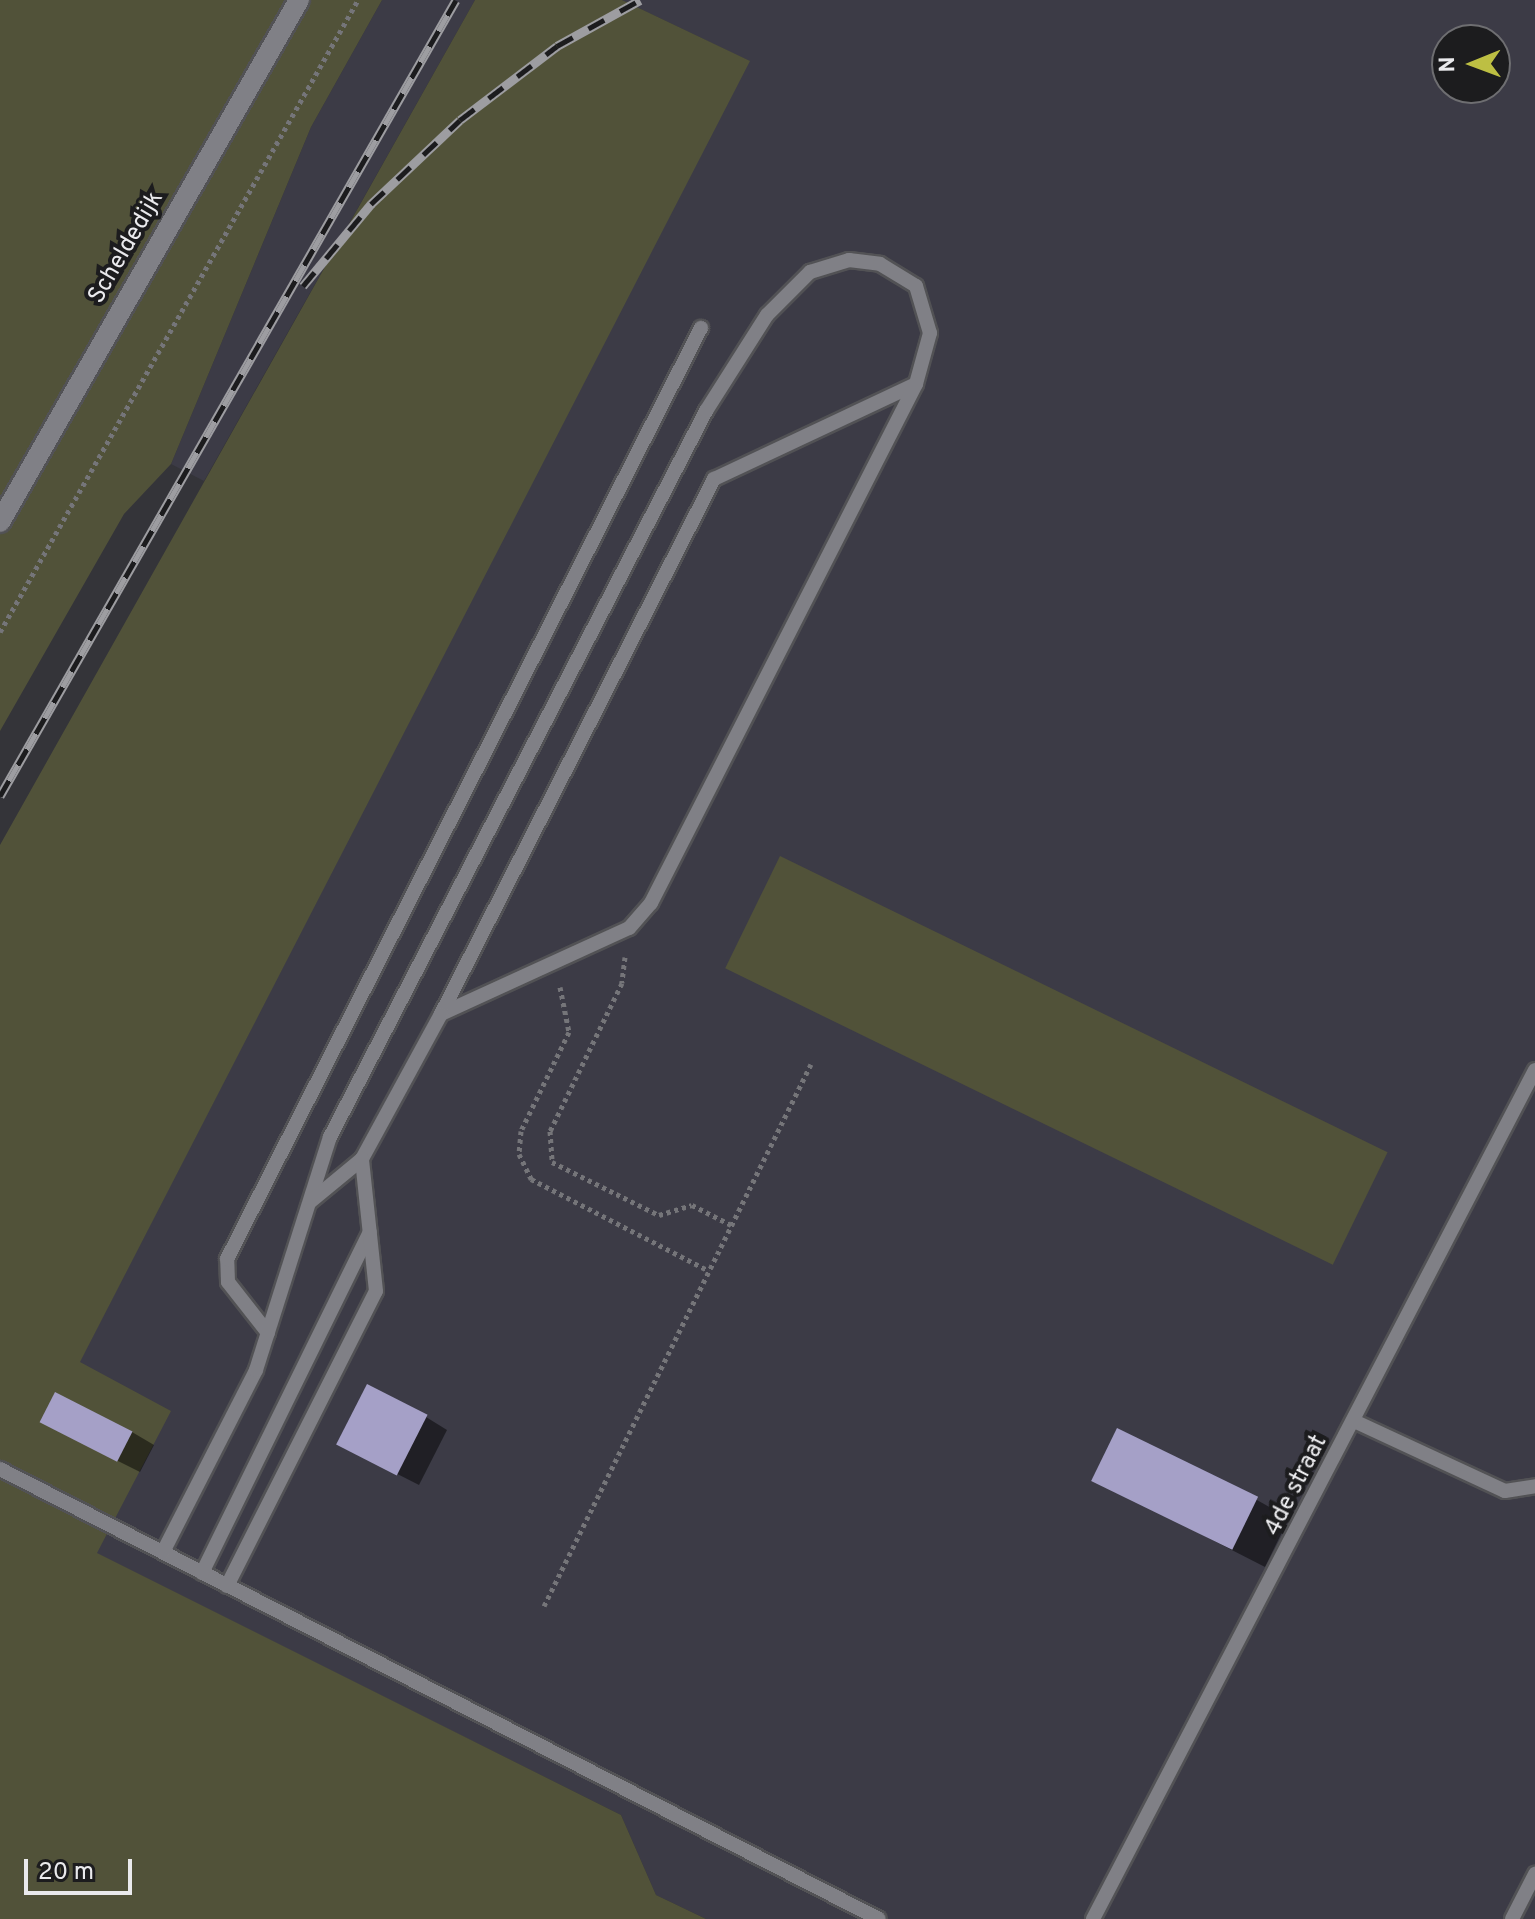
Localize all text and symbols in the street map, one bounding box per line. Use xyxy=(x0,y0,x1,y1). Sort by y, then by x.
north arrow xyxy=(1431,24,1511,104)
text: N xyxy=(1435,56,1462,73)
street label: Scheldedijk xyxy=(83,187,171,309)
street label: 4de straat xyxy=(1259,1431,1335,1541)
scale bar xyxy=(28,1843,136,1893)
text: 20 m xyxy=(38,1858,94,1888)

